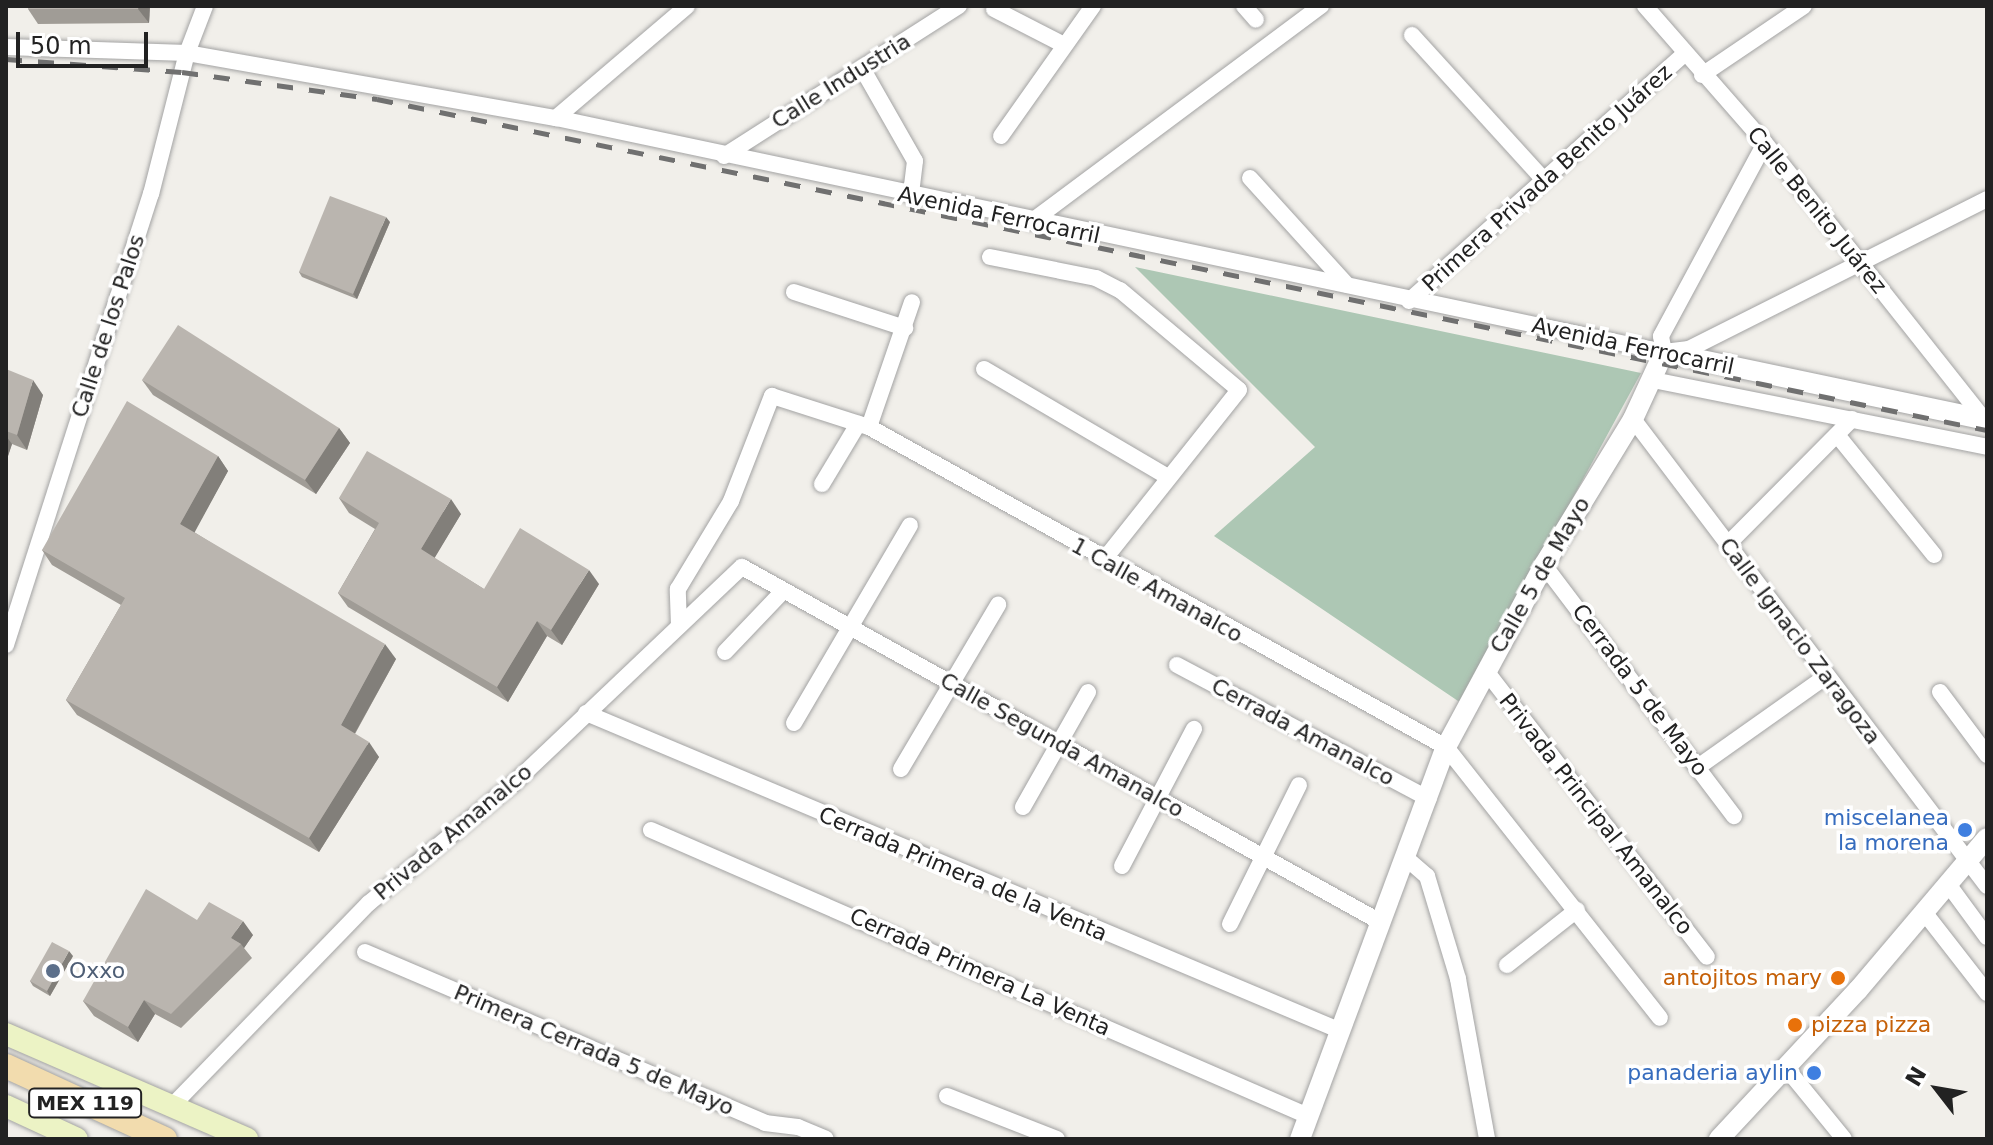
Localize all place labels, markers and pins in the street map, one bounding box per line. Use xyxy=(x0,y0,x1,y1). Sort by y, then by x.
place label: miscelanea la morena xyxy=(1824,804,1949,856)
marker: miscelanea la morena xyxy=(1956,821,1974,839)
place label: Oxxo xyxy=(69,958,125,984)
marker: Oxxo xyxy=(44,962,62,980)
place label: antojitos mary xyxy=(1663,965,1822,991)
marker: antojitos mary xyxy=(1829,969,1847,987)
place label: pizza pizza xyxy=(1811,1012,1931,1038)
marker: pizza pizza xyxy=(1786,1016,1804,1034)
place label: panaderia aylin xyxy=(1627,1060,1798,1086)
marker: panaderia aylin xyxy=(1805,1064,1823,1082)

